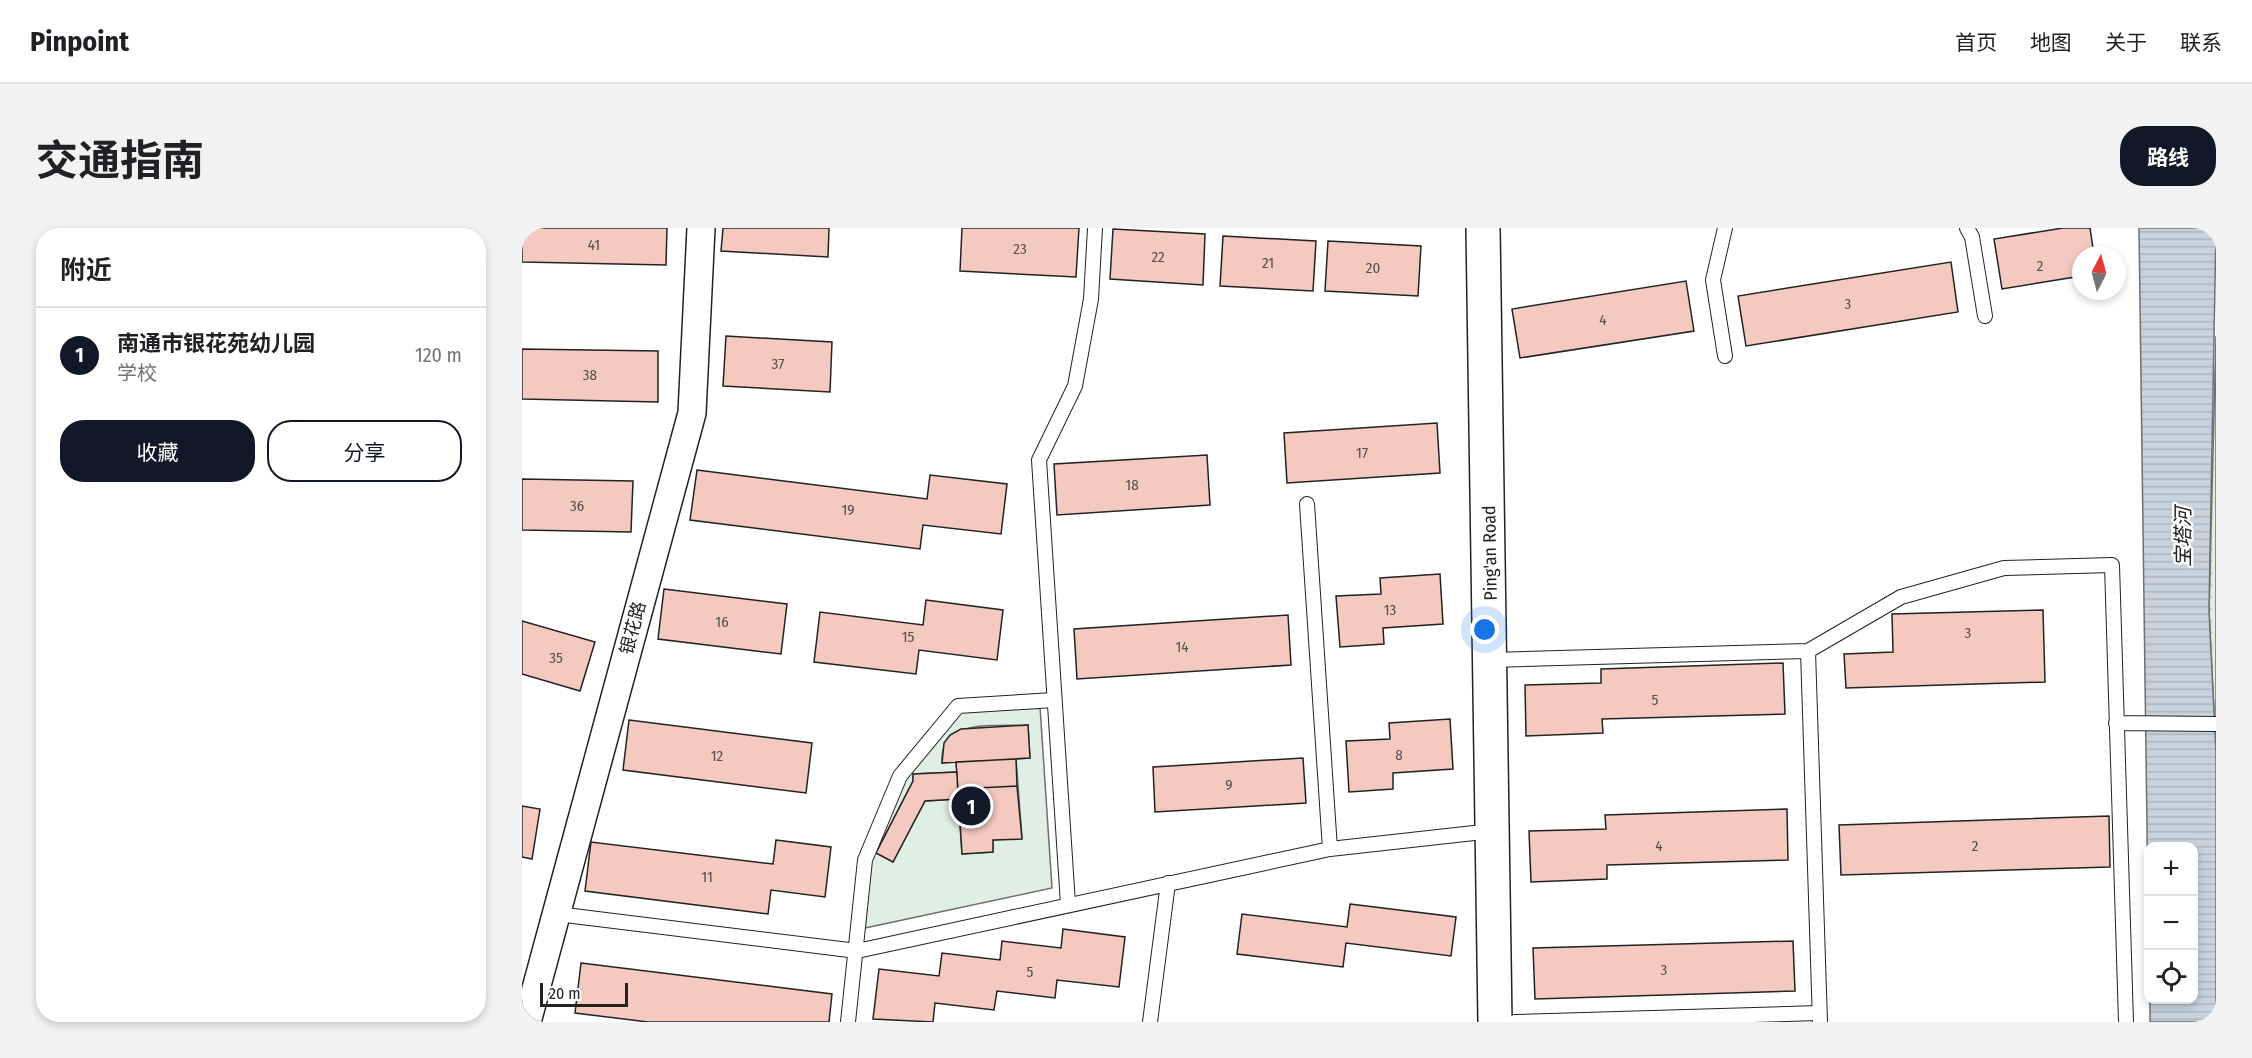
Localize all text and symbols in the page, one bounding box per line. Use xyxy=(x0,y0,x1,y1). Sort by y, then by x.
text: Pinpoint xyxy=(30,25,129,58)
text: 首页 xyxy=(1955,30,1997,56)
text: 地图 xyxy=(2030,30,2072,56)
text: 关于 xyxy=(2105,30,2147,56)
text: 联系 xyxy=(2180,30,2222,56)
button: 路线 xyxy=(2120,126,2216,186)
text: 交通指南 xyxy=(36,136,204,186)
house number: 41 xyxy=(588,236,600,254)
house number: 23 xyxy=(1013,240,1027,258)
north arrow xyxy=(2072,246,2126,300)
house number: 22 xyxy=(1151,248,1165,266)
house number: 21 xyxy=(1262,254,1274,272)
text: 附近 xyxy=(60,255,112,286)
house number: 2 xyxy=(2037,257,2044,275)
house number: 20 xyxy=(1366,259,1380,277)
house number: 3 xyxy=(1845,295,1852,313)
house number: 4 xyxy=(1599,311,1607,329)
text: 南通市银花苑幼儿园 xyxy=(117,330,315,357)
text: 1 xyxy=(75,343,84,367)
text: 120 m xyxy=(415,343,462,367)
house number: 37 xyxy=(772,355,784,373)
text: 学校 xyxy=(117,361,157,385)
house number: 38 xyxy=(583,366,597,384)
button: 收藏 xyxy=(60,420,255,482)
button: 分享 xyxy=(267,420,462,482)
house number: 17 xyxy=(1356,444,1368,462)
house number: 18 xyxy=(1125,476,1139,494)
house number: 36 xyxy=(570,497,584,515)
house number: 19 xyxy=(841,501,855,519)
water label: 宝塔河 xyxy=(2171,503,2195,567)
street label: Ping'an Road xyxy=(1478,505,1502,601)
street label: 银花路 xyxy=(615,599,651,657)
house number: 13 xyxy=(1384,601,1397,619)
house number: 16 xyxy=(715,613,729,631)
your location xyxy=(1470,615,1499,644)
house number: 3 xyxy=(1965,624,1972,642)
house number: 15 xyxy=(902,628,914,646)
house number: 14 xyxy=(1175,638,1189,656)
house number: 35 xyxy=(549,649,563,667)
house number: 5 xyxy=(1652,691,1659,709)
house number: 8 xyxy=(1395,746,1403,764)
house number: 12 xyxy=(711,747,724,765)
house number: 9 xyxy=(1225,776,1233,794)
pin: 1 xyxy=(952,784,990,828)
house number: 4 xyxy=(1655,837,1663,855)
house number: 2 xyxy=(1972,837,1979,855)
map controls xyxy=(2144,842,2198,1004)
button: + xyxy=(2144,842,2198,896)
house number: 11 xyxy=(701,868,713,886)
button: − xyxy=(2144,896,2198,950)
button: locate xyxy=(2144,950,2198,1004)
house number: 3 xyxy=(1661,961,1668,979)
house number: 5 xyxy=(1027,963,1034,981)
scale bar xyxy=(540,980,628,1008)
text: 20 m xyxy=(549,984,580,1003)

